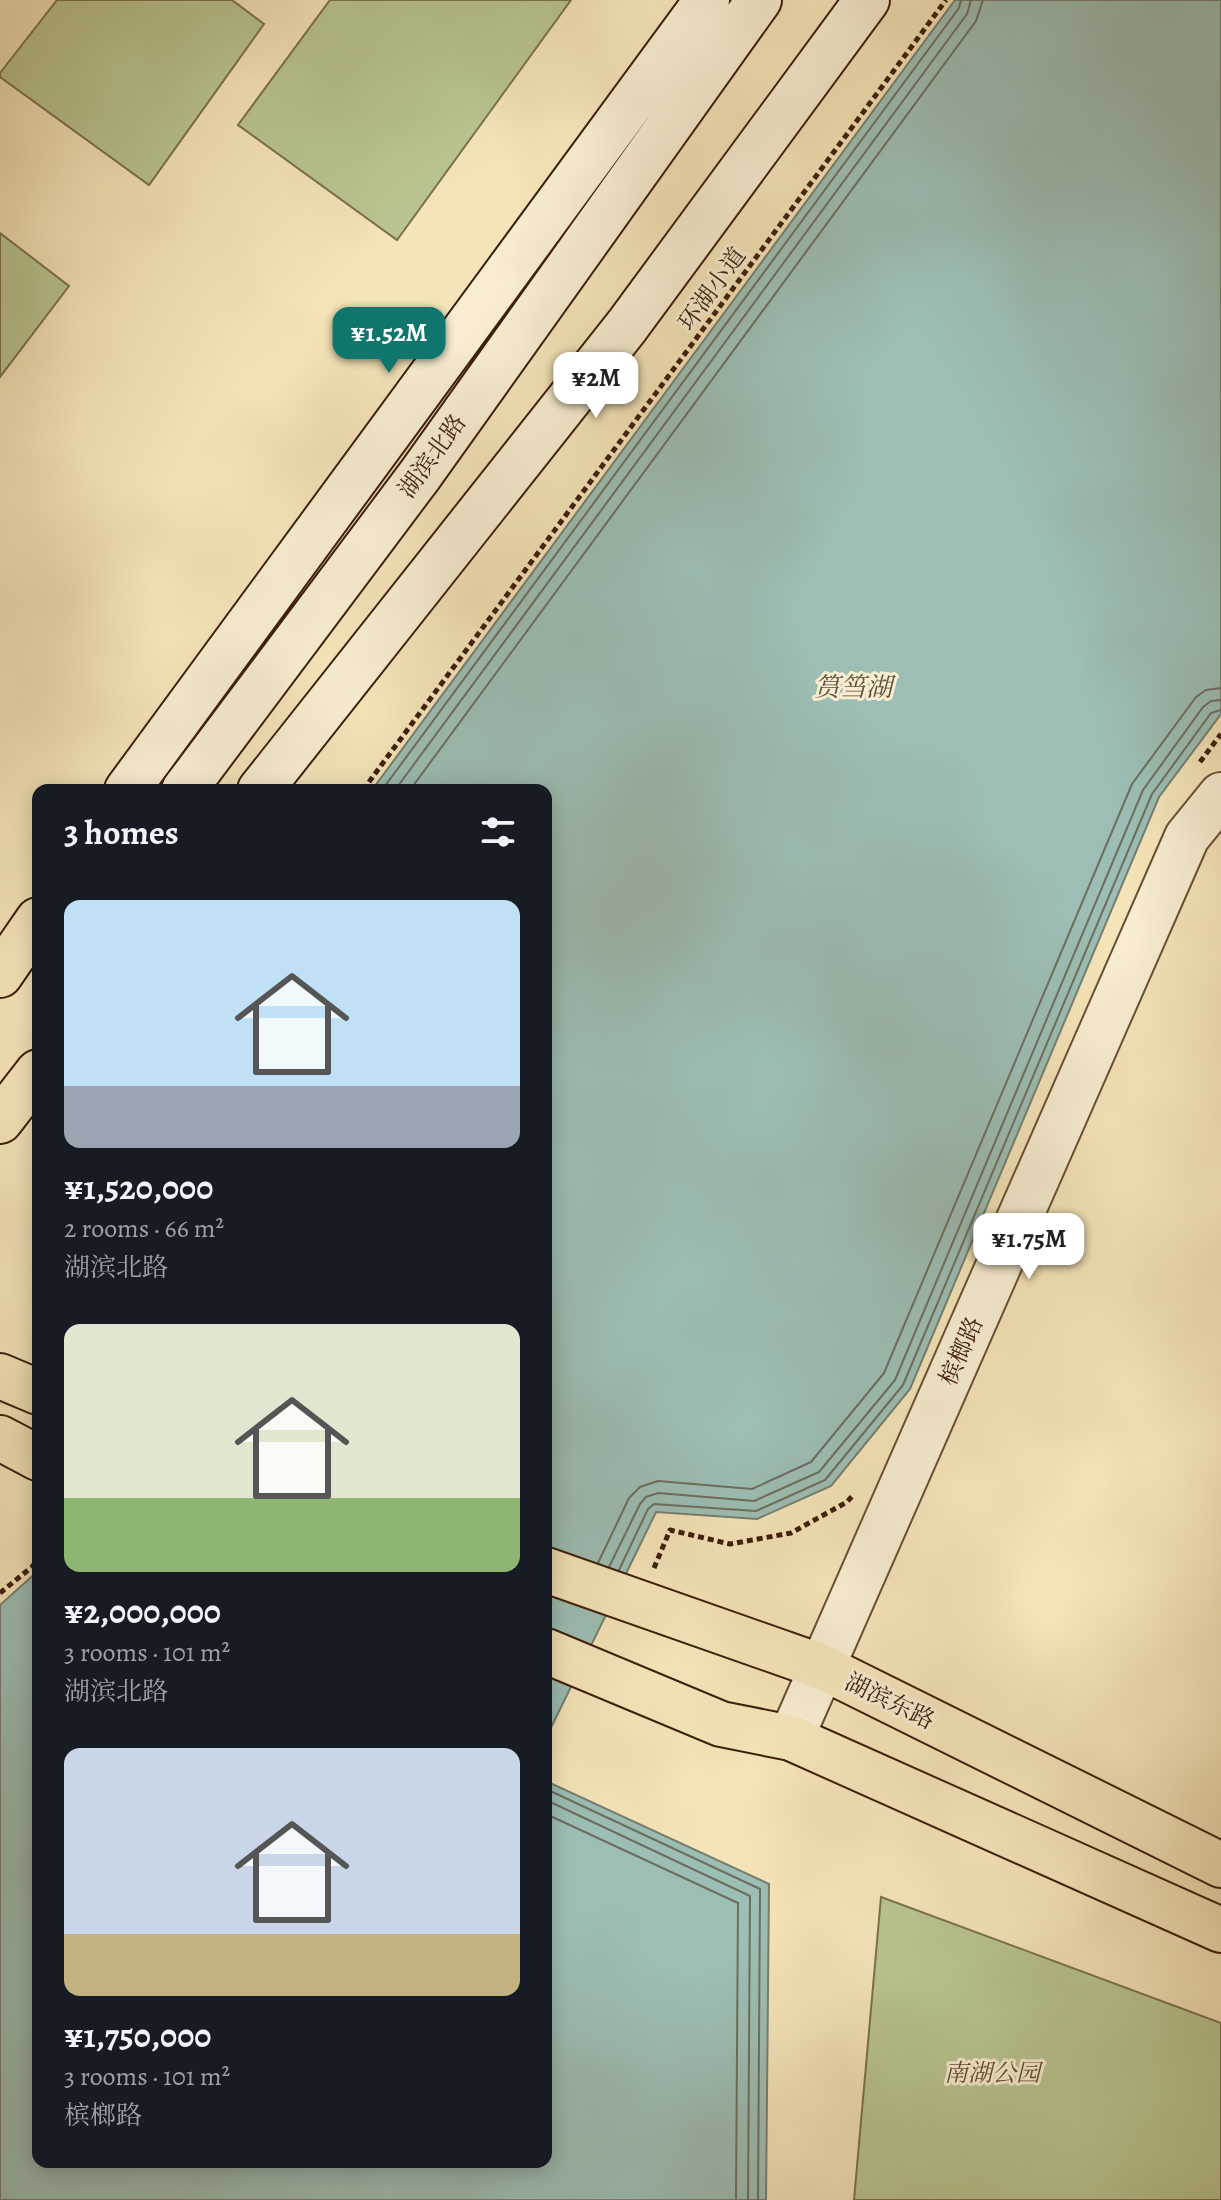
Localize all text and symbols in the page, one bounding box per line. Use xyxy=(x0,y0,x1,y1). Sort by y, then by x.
street label: 环湖小道 xyxy=(671,241,753,337)
pin: ¥1.52M xyxy=(324,307,454,375)
text: ¥1.52M xyxy=(351,315,427,350)
pin: ¥2M xyxy=(557,352,635,420)
text: ¥2M xyxy=(571,360,621,395)
street label: 湖滨北路 xyxy=(391,408,473,504)
water label: 筼筜湖 xyxy=(814,670,896,705)
text: 3 homes xyxy=(64,809,179,856)
icon: filters xyxy=(476,810,520,854)
icon: home xyxy=(220,952,364,1096)
text: ¥1,520,000 xyxy=(64,1164,213,1211)
text: 2 rooms · 66 m² xyxy=(64,1211,224,1246)
pin: ¥1.75M xyxy=(964,1213,1094,1281)
text: ¥1.75M xyxy=(991,1221,1067,1256)
text: 湖滨北路 xyxy=(64,1250,168,1285)
street label: 槟榔路 xyxy=(932,1312,990,1390)
icon: home xyxy=(220,1376,364,1520)
text: ¥2,000,000 xyxy=(64,1588,221,1635)
text: 3 rooms · 101 m² xyxy=(64,1635,230,1670)
street label: 湖滨东路 xyxy=(840,1666,940,1736)
text: 湖滨北路 xyxy=(64,1674,168,1709)
icon: home xyxy=(220,1800,364,1944)
text: ¥1,750,000 xyxy=(64,2012,211,2059)
park label: 南湖公园 xyxy=(944,2057,1044,2089)
text: 3 rooms · 101 m² xyxy=(64,2059,230,2094)
text: 槟榔路 xyxy=(64,2098,142,2133)

